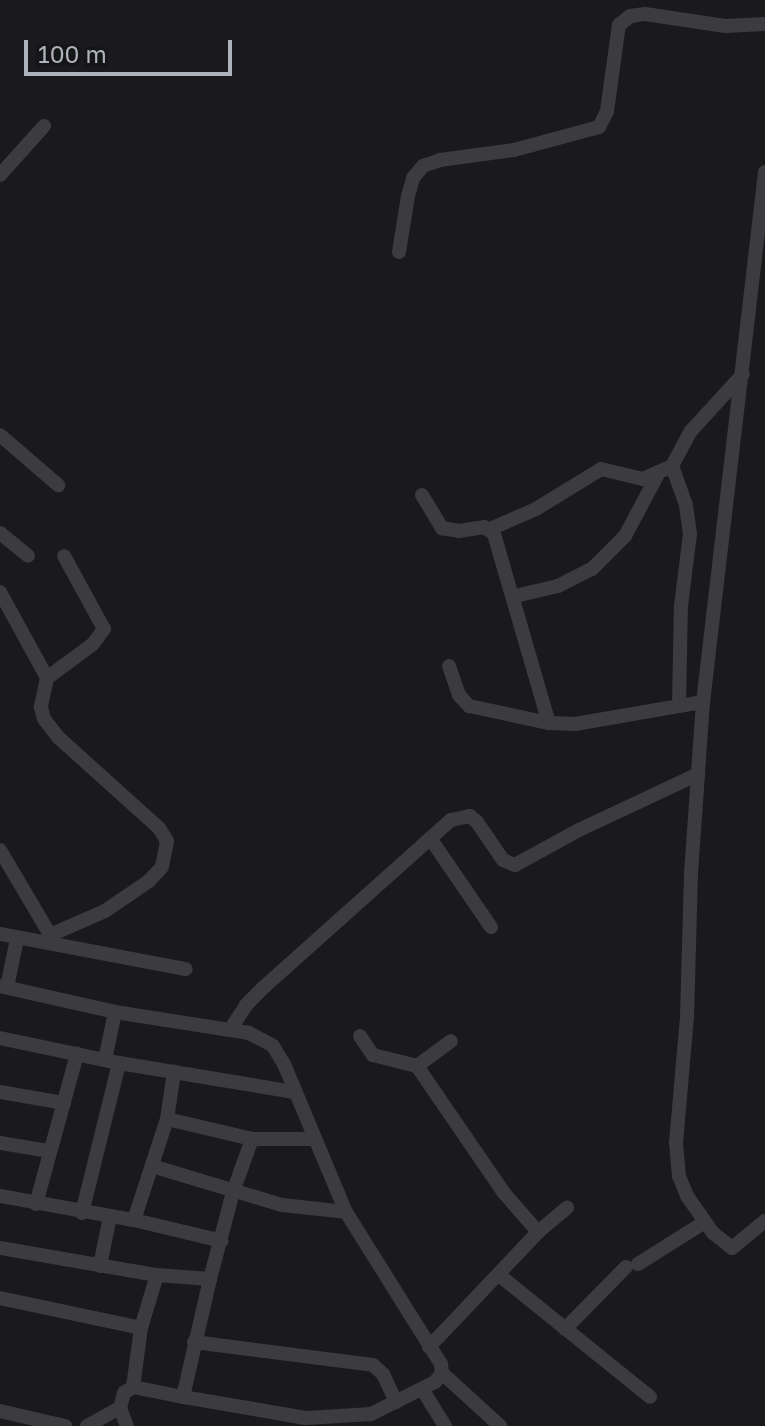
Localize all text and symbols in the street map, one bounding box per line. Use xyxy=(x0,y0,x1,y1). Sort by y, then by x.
scale bar xyxy=(28,24,236,74)
text: 100 m xyxy=(38,39,107,68)

